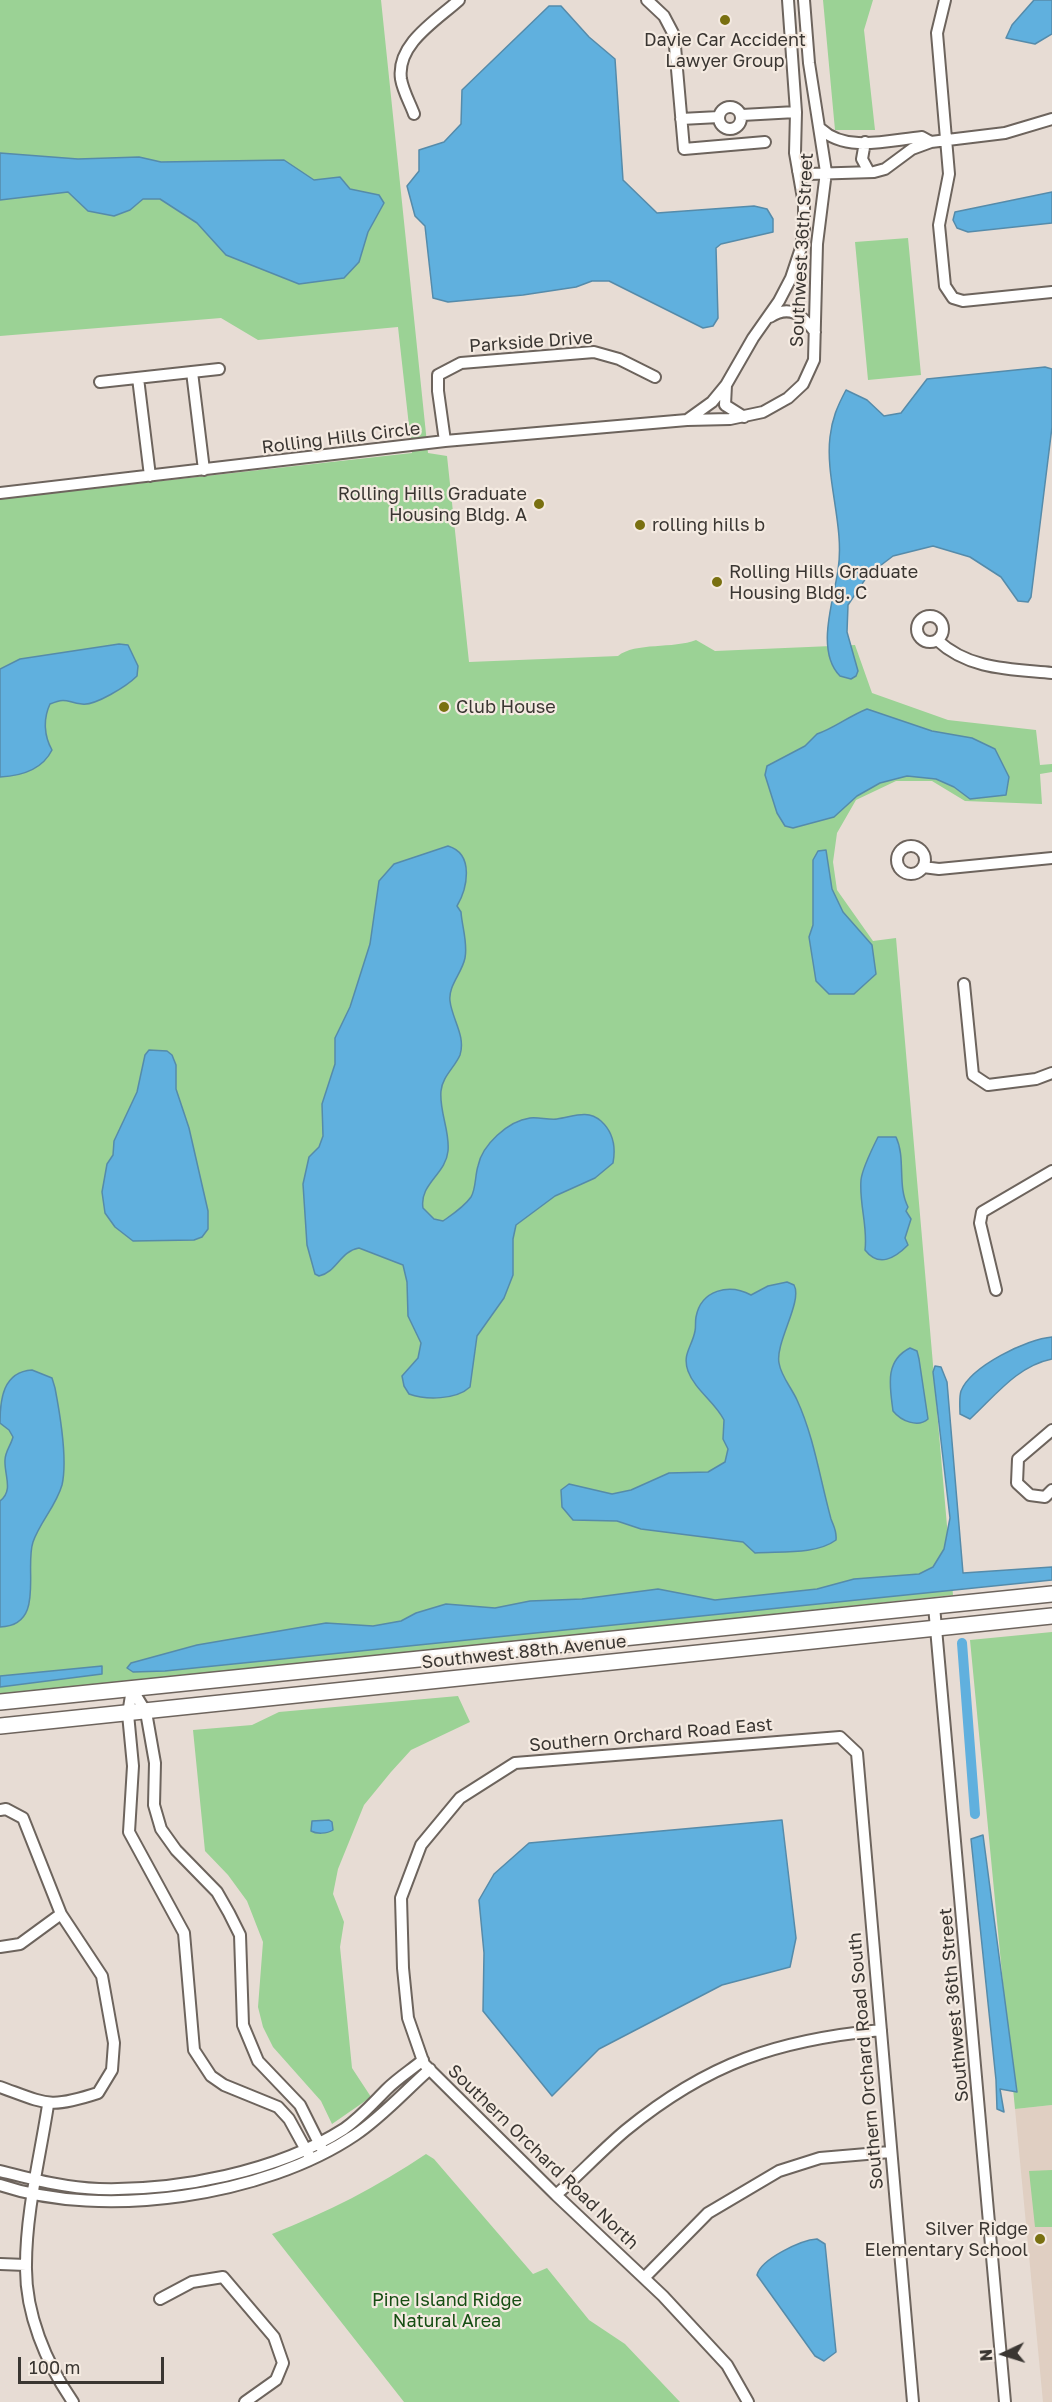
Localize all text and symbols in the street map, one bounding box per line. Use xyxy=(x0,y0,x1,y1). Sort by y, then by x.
marker: Davie Car Accident Lawyer Group xyxy=(718,13,732,27)
place label: Davie Car Accident Lawyer Group xyxy=(644,29,806,72)
street label: Southwest 36th Street xyxy=(786,152,818,348)
street label: Parkside Drive xyxy=(468,327,594,357)
street label: Rolling Hills Circle xyxy=(260,418,422,458)
place label: Rolling Hills Graduate Housing Bldg. A xyxy=(338,483,527,526)
marker: Rolling Hills Graduate Housing Bldg. A xyxy=(532,497,546,511)
place label: rolling hills b xyxy=(652,514,765,536)
marker: rolling hills b xyxy=(633,518,647,532)
place label: Rolling Hills Graduate Housing Bldg. C xyxy=(729,561,918,604)
marker: Rolling Hills Graduate Housing Bldg. C xyxy=(710,575,724,589)
place label: Club House xyxy=(456,696,556,718)
marker: Club House xyxy=(437,700,451,714)
street label: Southwest 88th Avenue xyxy=(421,1631,627,1673)
street label: Southern Orchard Road East xyxy=(528,1714,774,1756)
street label: Southwest 36th Street xyxy=(935,1907,973,2103)
street label: Southern Orchard Road South xyxy=(844,1931,888,2191)
street label: Southern Orchard Road North xyxy=(443,2060,643,2254)
place label: Silver Ridge Elementary School xyxy=(864,2218,1028,2260)
marker: Silver Ridge Elementary School xyxy=(1033,2232,1047,2246)
park label: Pine Island Ridge Natural Area xyxy=(372,2289,522,2332)
north arrow xyxy=(974,2324,1034,2384)
scale bar xyxy=(21,2345,166,2383)
text: N xyxy=(976,2348,996,2362)
text: 100 m xyxy=(29,2356,80,2378)

